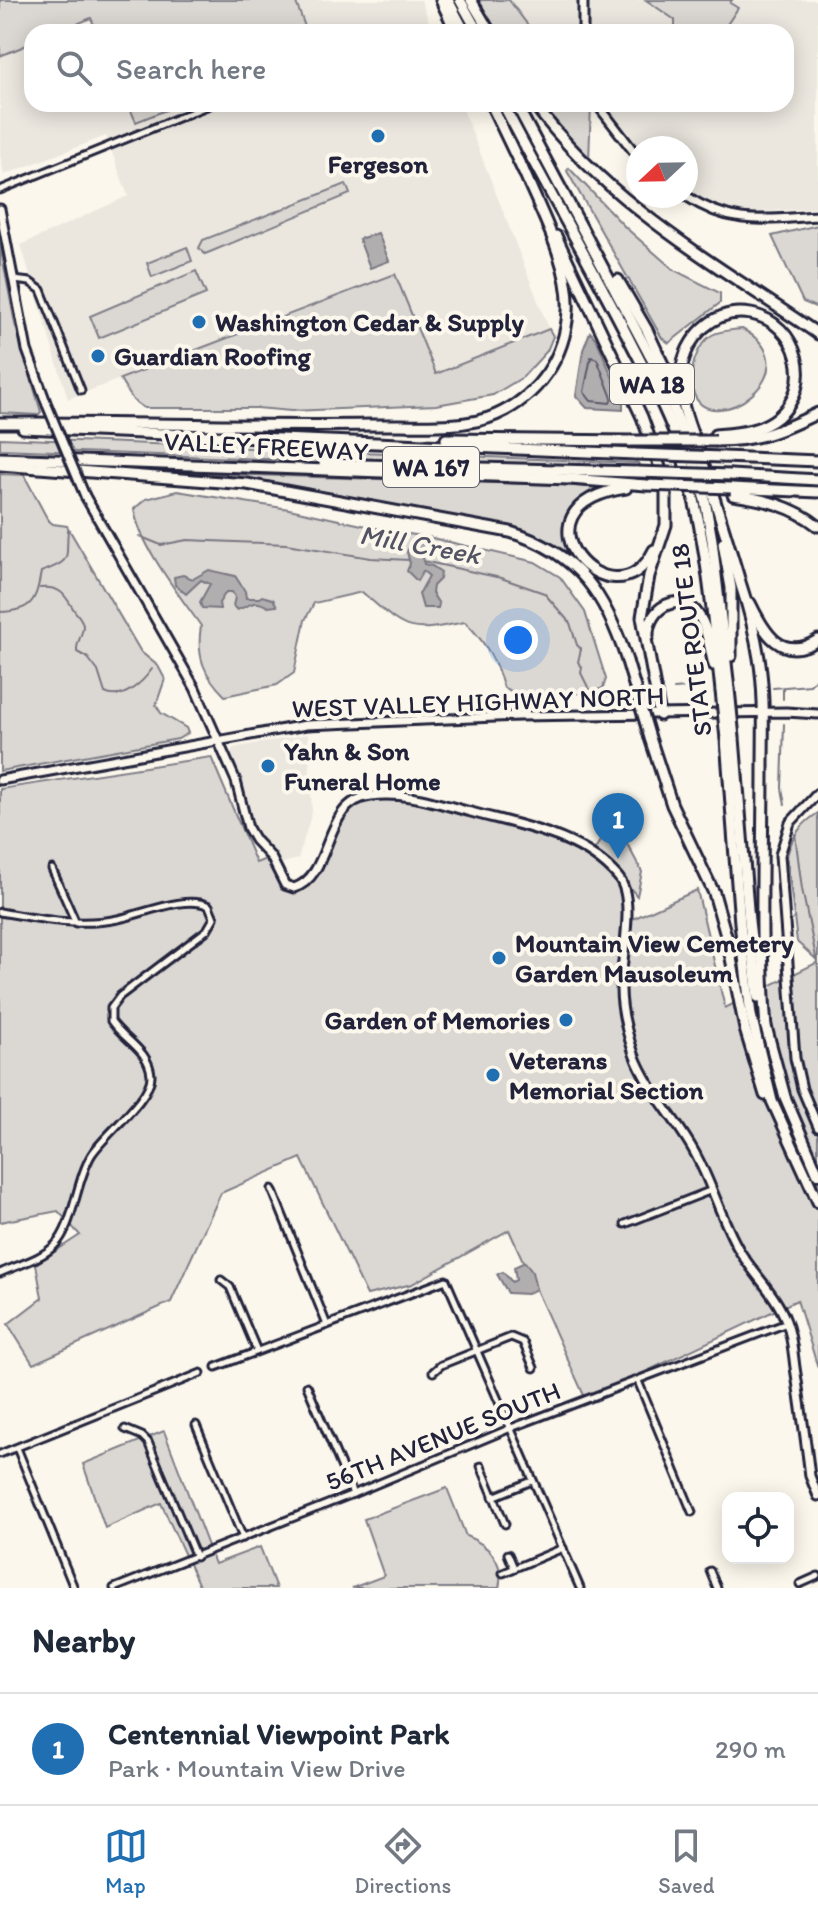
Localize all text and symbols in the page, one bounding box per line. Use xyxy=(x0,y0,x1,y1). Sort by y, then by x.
search box xyxy=(24,24,794,112)
icon: search xyxy=(52,46,96,90)
text: Search here xyxy=(116,50,266,87)
marker: Fergeson xyxy=(369,127,387,145)
north arrow xyxy=(626,136,698,208)
place label: Fergeson xyxy=(328,148,429,180)
place label: Washington Cedar & Supply xyxy=(215,306,524,338)
marker: Washington Cedar & Supply xyxy=(190,313,208,331)
place label: Guardian Roofing xyxy=(114,340,311,372)
marker: Guardian Roofing xyxy=(89,347,107,365)
road number: WA 18 xyxy=(610,364,694,404)
street label: VALLEY FREEWAY xyxy=(163,425,369,467)
road number: WA 167 xyxy=(383,447,479,487)
water label: Mill Creek xyxy=(357,517,484,572)
street label: STATE ROUTE 18 xyxy=(663,542,719,738)
your location xyxy=(498,620,538,660)
street label: WEST VALLEY HIGHWAY NORTH xyxy=(291,679,665,725)
place label: Yahn & Son Funeral Home xyxy=(283,735,441,797)
marker: Yahn & Son Funeral Home xyxy=(259,757,277,775)
pin: 1 xyxy=(592,793,644,859)
place label: Mountain View Cemetery Garden Mausoleum xyxy=(515,927,794,989)
marker: Mountain View Cemetery Garden Mausoleum xyxy=(490,949,508,967)
place label: Garden of Memories xyxy=(325,1004,550,1036)
marker: Garden of Memories xyxy=(557,1011,575,1029)
place label: Veterans Memorial Section xyxy=(509,1044,704,1106)
marker: Veterans Memorial Section xyxy=(484,1066,502,1084)
street label: 56TH AVENUE SOUTH xyxy=(321,1374,565,1498)
map controls xyxy=(722,1492,794,1564)
button: locate xyxy=(722,1492,794,1564)
text: Nearby xyxy=(32,1620,135,1661)
text: Centennial Viewpoint Park xyxy=(108,1715,450,1752)
text: 1 xyxy=(52,1733,64,1765)
text: 290 m xyxy=(715,1733,786,1765)
text: Park · Mountain View Drive xyxy=(108,1752,406,1784)
tab: Map xyxy=(104,1824,148,1899)
tab: Directions xyxy=(355,1824,451,1899)
tab: Saved xyxy=(658,1824,714,1899)

